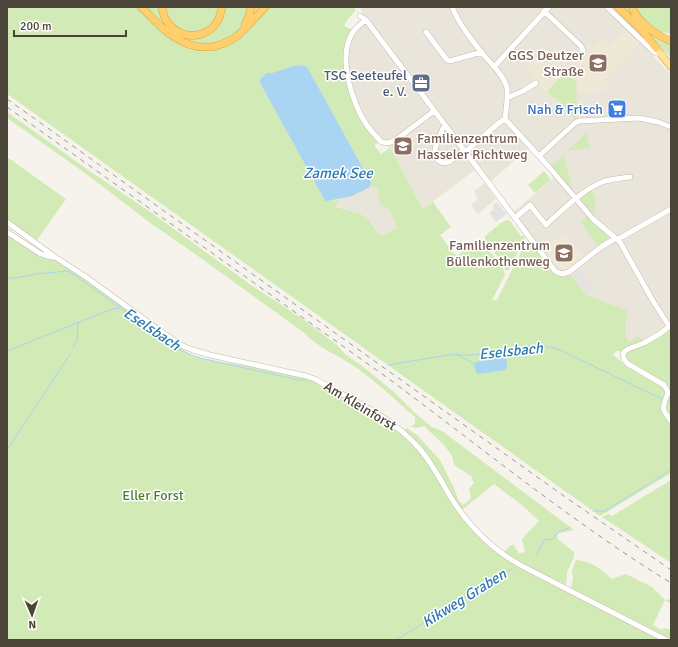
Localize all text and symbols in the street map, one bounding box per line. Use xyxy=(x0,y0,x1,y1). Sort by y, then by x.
scale bar xyxy=(14,12,126,38)
text: 200 m xyxy=(20,19,52,34)
place label: GGS Deutzer Straße xyxy=(508,47,585,80)
school or university icon: GGS Deutzer Straße xyxy=(587,52,609,74)
place label: TSC Seeteufel e. V. xyxy=(324,67,407,100)
office icon: TSC Seeteufel e. V. xyxy=(410,72,432,94)
supermarket icon: Nah & Frisch xyxy=(606,98,628,120)
place label: Nah & Frisch xyxy=(527,101,603,118)
place label: Familienzentrum Hasseler Richtweg xyxy=(417,130,528,163)
school or university icon: Familienzentrum Hasseler Richtweg xyxy=(392,135,414,157)
water label: Zamek See xyxy=(303,164,374,182)
place label: Familienzentrum Büllenkothenweg xyxy=(446,237,550,270)
school or university icon: Familienzentrum Büllenkothenweg xyxy=(553,242,575,264)
water label: Eselsbach xyxy=(120,304,184,355)
water label: Eselsbach xyxy=(478,339,545,363)
street label: Am Kleinforst xyxy=(321,378,399,434)
park label: Eller Forst xyxy=(122,487,184,504)
water label: Kikweg Graben xyxy=(418,564,510,631)
north arrow xyxy=(12,595,52,635)
text: N xyxy=(28,618,36,631)

